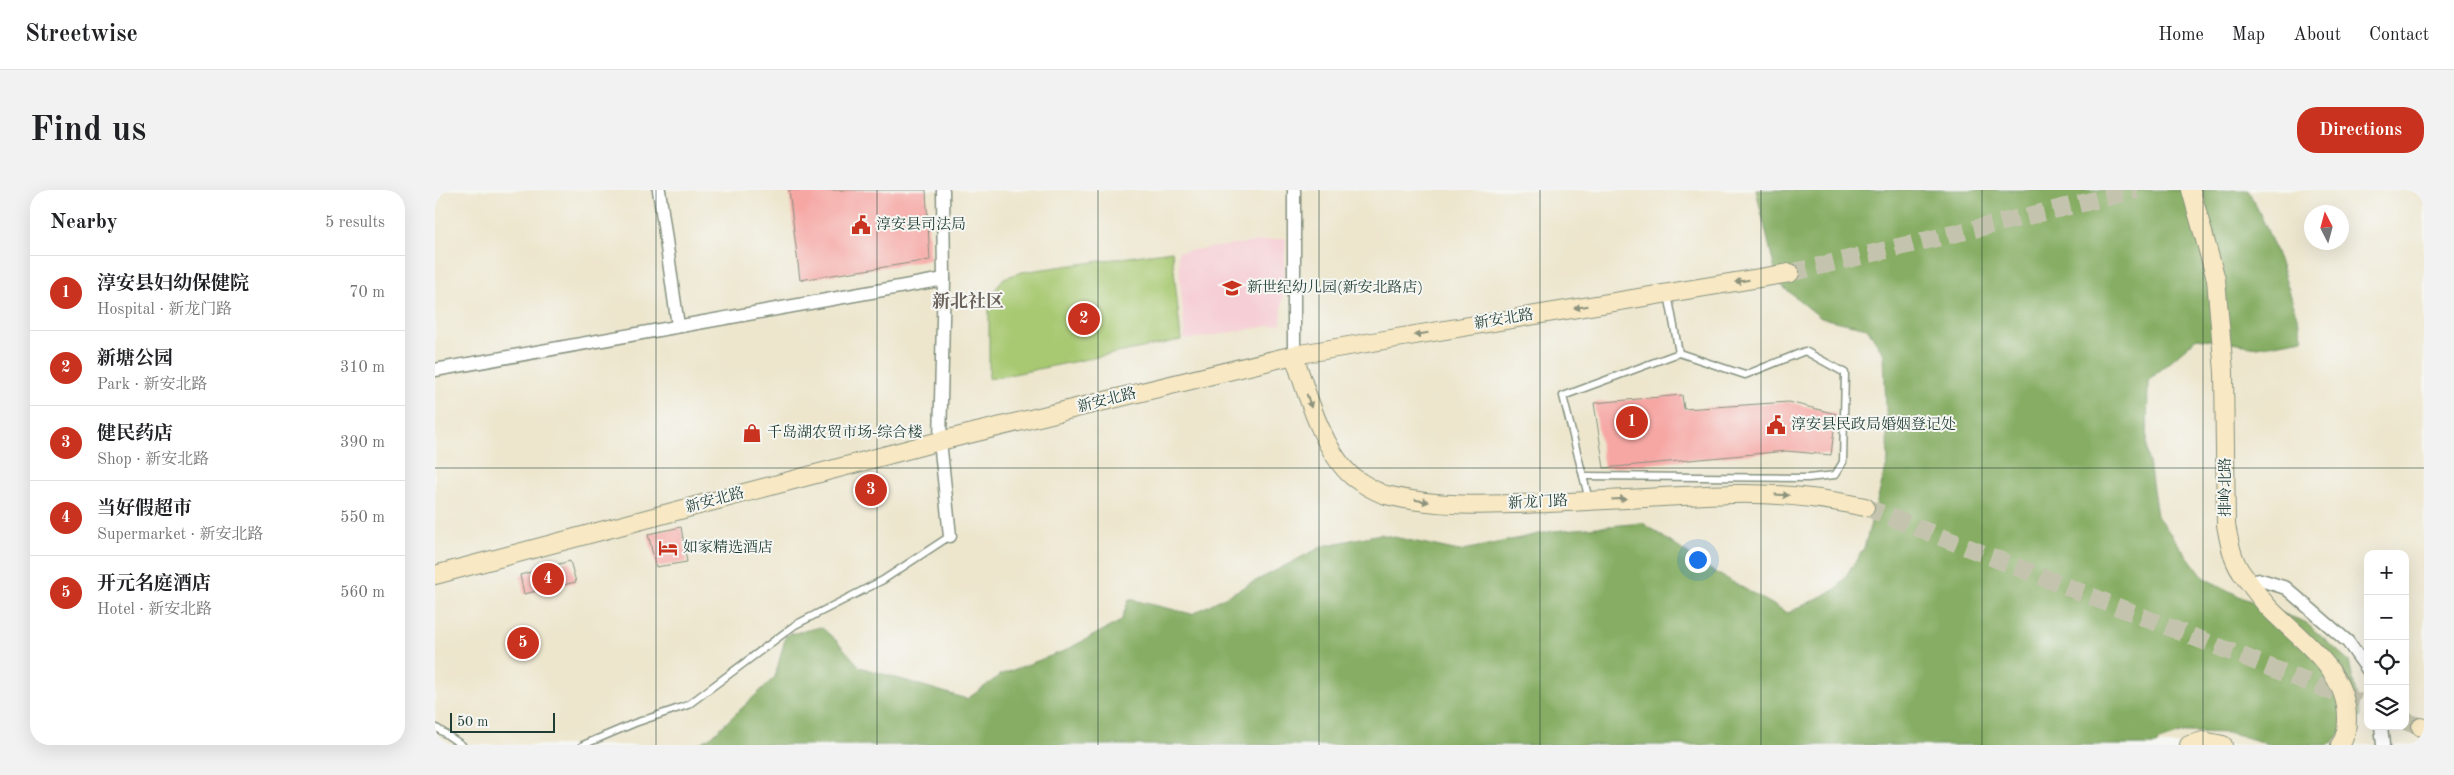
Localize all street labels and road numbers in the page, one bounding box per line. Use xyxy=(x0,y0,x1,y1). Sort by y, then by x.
street label: 新安北路 xyxy=(1473,306,1535,332)
street label: 新安北路 xyxy=(1076,385,1138,416)
street label: 排岭北路 xyxy=(2217,457,2234,517)
street label: 新安北路 xyxy=(684,484,746,516)
street label: 新龙门路 xyxy=(1508,492,1568,512)

